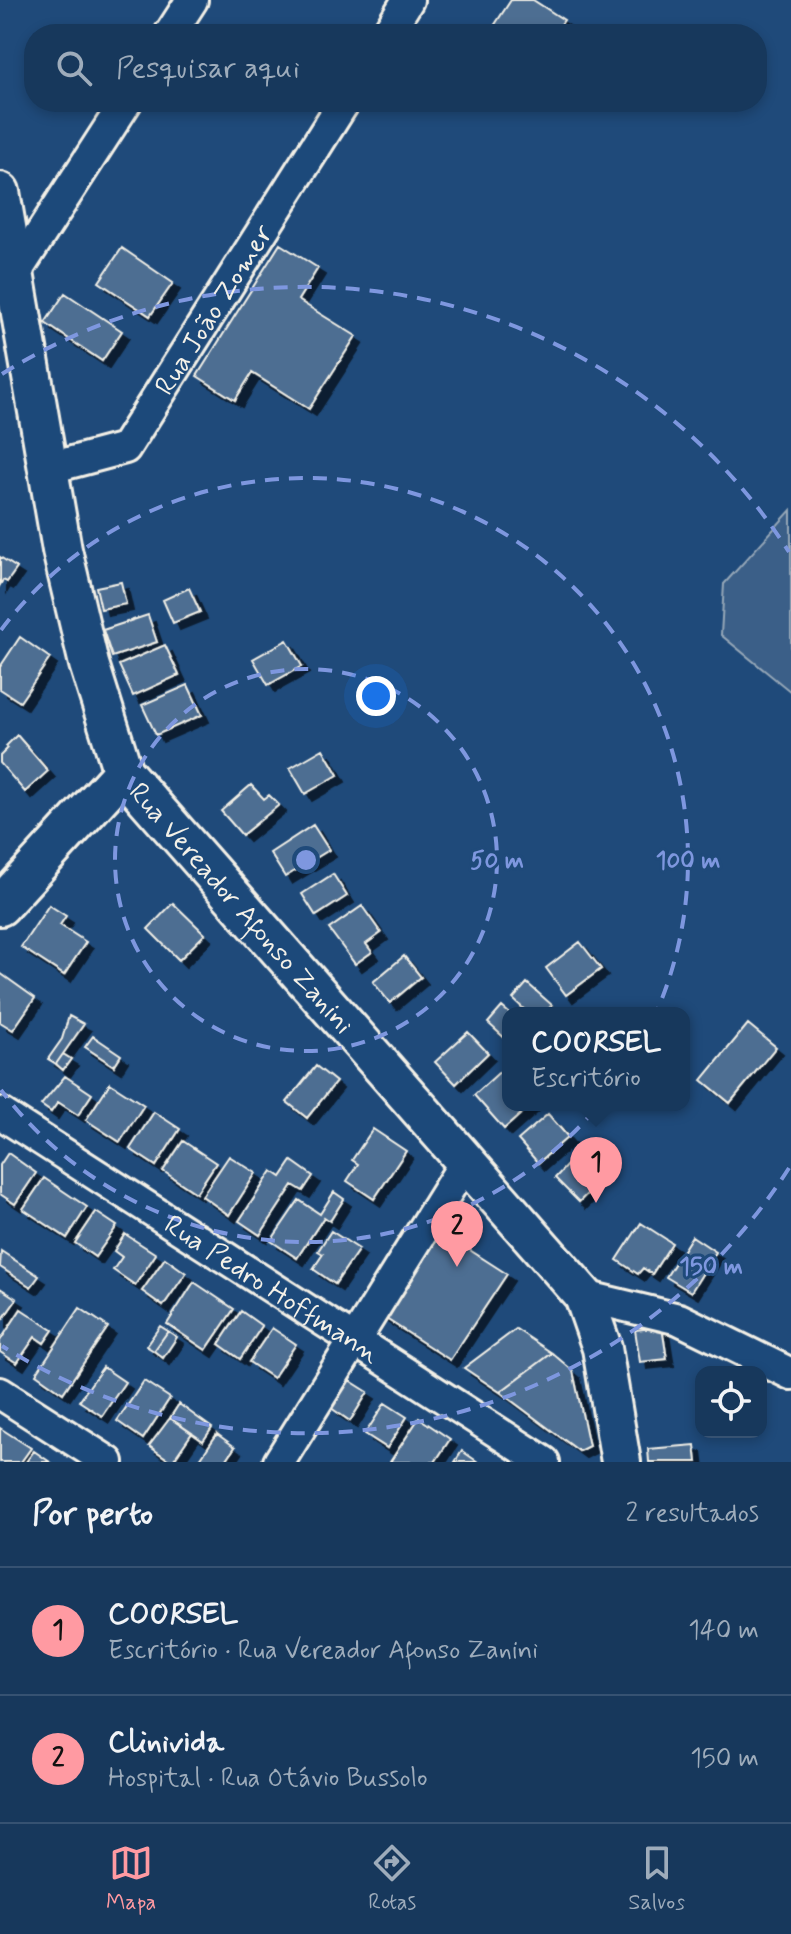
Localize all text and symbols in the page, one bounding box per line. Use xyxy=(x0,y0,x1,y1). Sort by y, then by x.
search box xyxy=(24,24,767,112)
icon: search xyxy=(52,46,96,90)
text: Pesquisar aqui xyxy=(116,49,300,88)
street label: Rua João Zomer xyxy=(147,217,283,403)
your location xyxy=(356,676,396,716)
street label: Rua Vereador Afonso Zanini xyxy=(119,775,361,1043)
centre of rings xyxy=(292,846,320,874)
text: 50 m xyxy=(470,846,524,877)
text: 100 m xyxy=(656,846,720,877)
popup xyxy=(502,1007,690,1111)
text: COORSEL xyxy=(531,1023,661,1062)
text: Escritório xyxy=(531,1062,641,1096)
pin: 1 xyxy=(570,1137,622,1203)
pin: 2 xyxy=(431,1201,483,1267)
street label: Rua Pedro Hoffmann xyxy=(156,1207,386,1373)
text: 150 m xyxy=(679,1252,743,1283)
map controls xyxy=(695,1366,767,1438)
button: locate xyxy=(695,1366,767,1438)
text: Por perto xyxy=(32,1492,153,1537)
text: 2 resultados xyxy=(626,1497,759,1531)
text: COORSEL xyxy=(108,1595,238,1634)
text: 1 xyxy=(52,1614,64,1648)
text: 140 m xyxy=(688,1614,759,1648)
text: Escritório · Rua Vereador Afonso Zanini xyxy=(108,1634,538,1668)
text: Clinivida xyxy=(108,1723,224,1762)
text: 2 xyxy=(52,1742,64,1776)
text: 150 m xyxy=(690,1742,759,1776)
text: Hospital · Rua Otávio Bussolo xyxy=(108,1762,428,1796)
tab: Mapa xyxy=(106,1841,156,1917)
tab: Rotas xyxy=(368,1841,416,1917)
tab: Salvos xyxy=(628,1841,685,1917)

